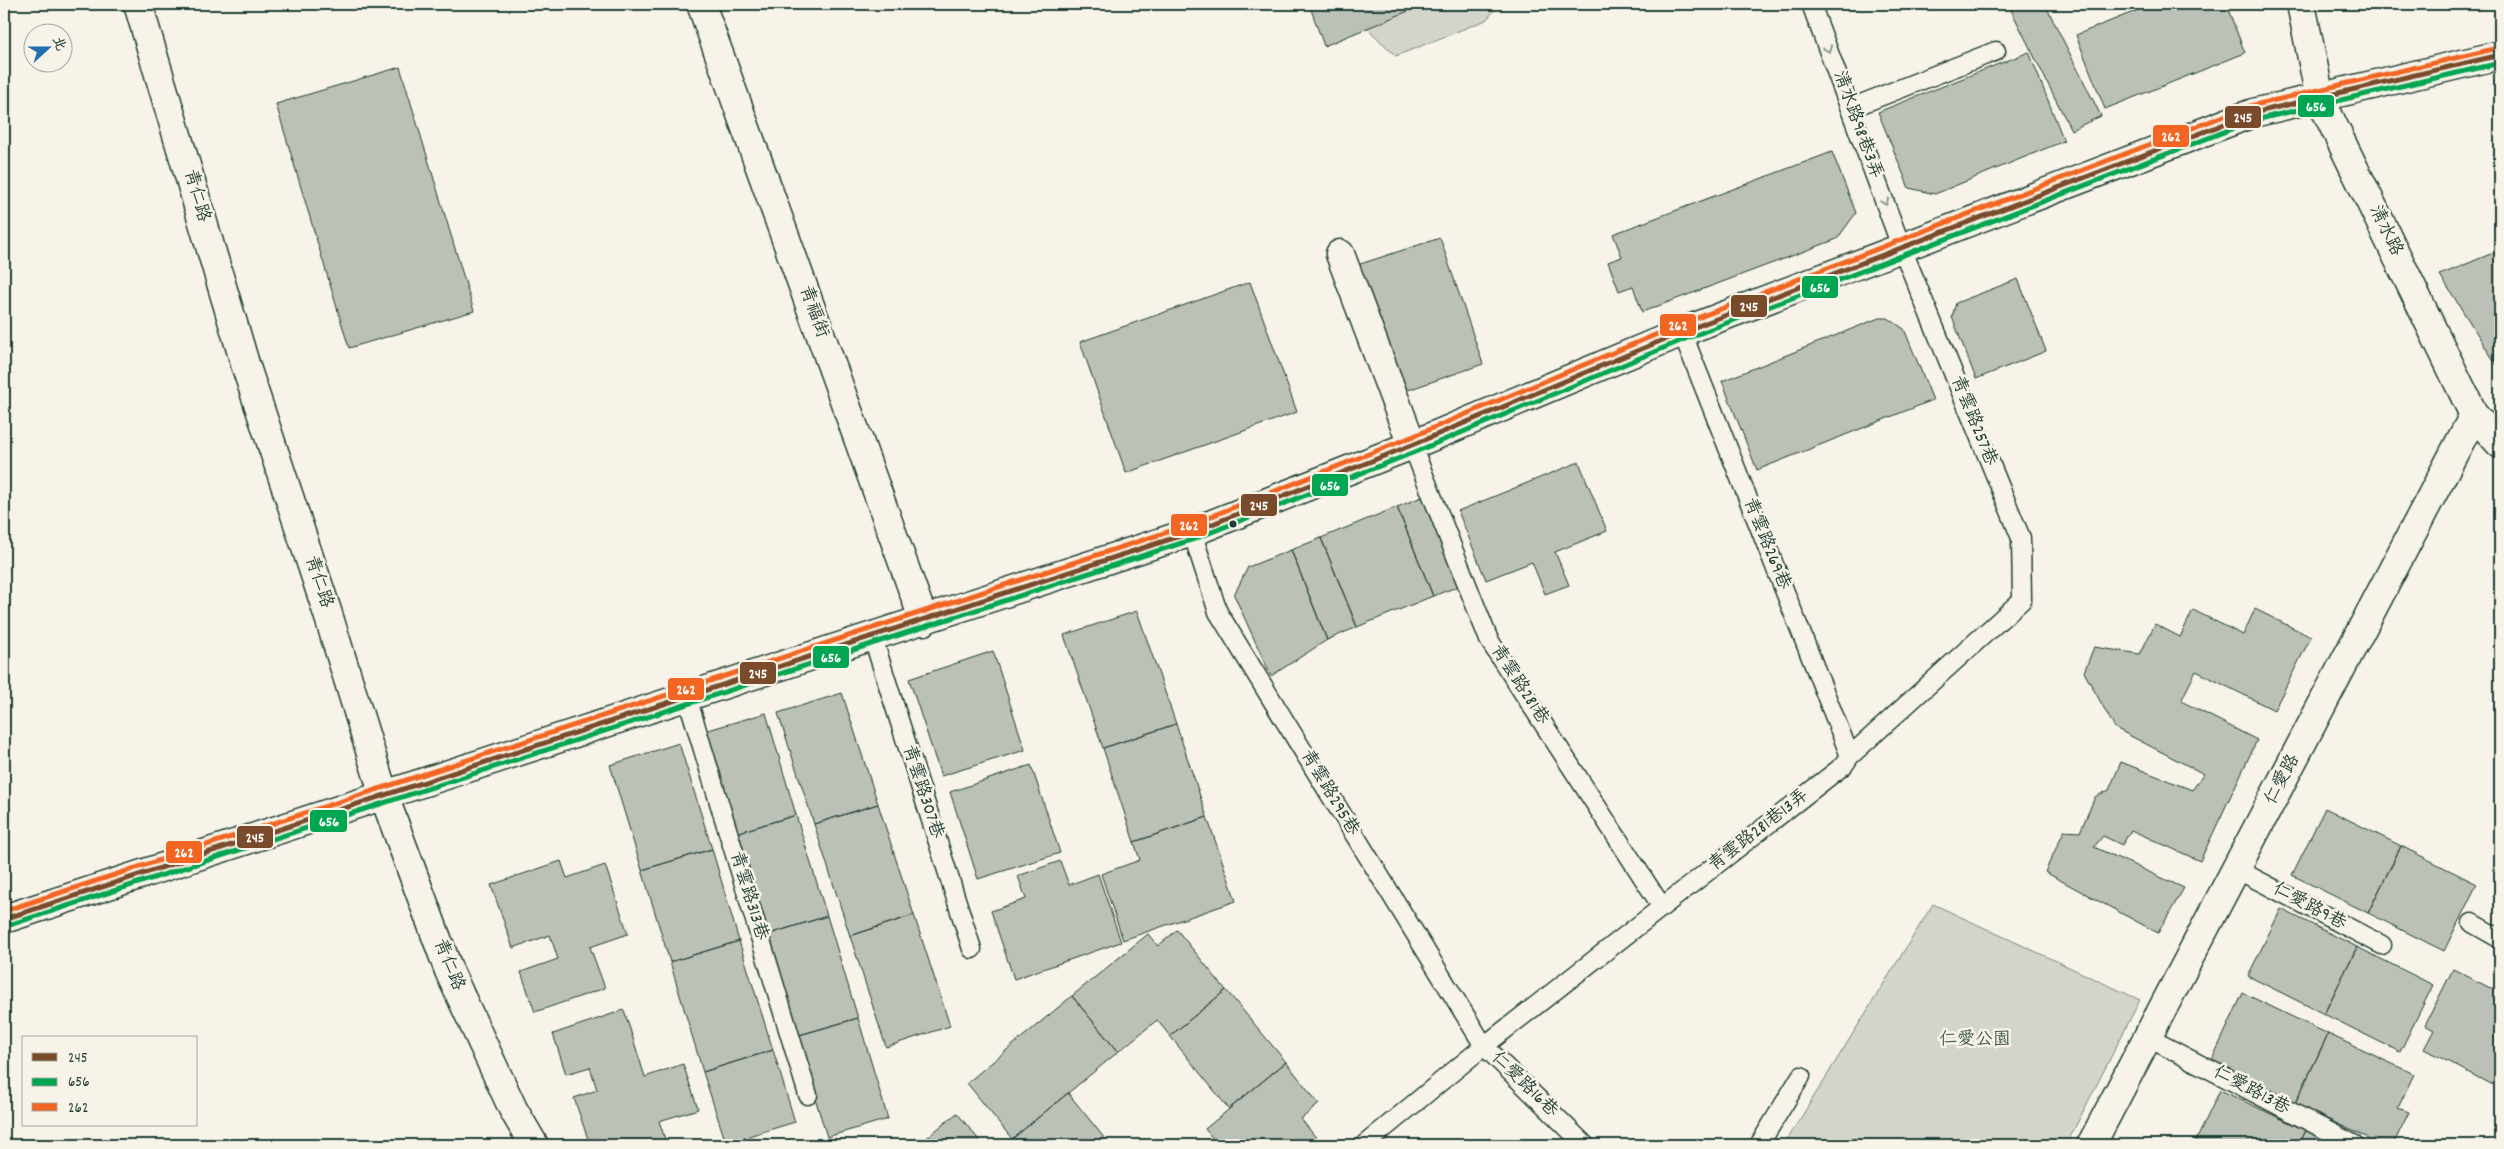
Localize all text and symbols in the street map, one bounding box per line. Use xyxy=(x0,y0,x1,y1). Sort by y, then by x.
north arrow xyxy=(22,22,72,72)
text: 北 xyxy=(46,34,70,54)
one-way arrow xyxy=(1822,44,1833,53)
street label: 清水路98巷3弄 xyxy=(1826,67,1888,183)
line badge: 656 xyxy=(2297,94,2335,118)
text: 656 xyxy=(2306,98,2326,118)
line badge: 245 xyxy=(2224,105,2262,129)
text: 245 xyxy=(2234,109,2253,129)
line badge: 262 xyxy=(2152,124,2190,148)
text: 262 xyxy=(2161,128,2181,148)
street label: 青仁路 xyxy=(177,167,215,225)
one-way arrow xyxy=(1879,197,1889,205)
street label: 清水路 xyxy=(2362,201,2408,261)
line badge: 656 xyxy=(1801,275,1839,299)
text: 656 xyxy=(1810,279,1830,299)
street label: 青福街 xyxy=(792,282,834,342)
line badge: 245 xyxy=(1730,294,1768,318)
text: 245 xyxy=(1740,298,1759,318)
line badge: 262 xyxy=(1659,313,1697,337)
text: 262 xyxy=(1668,317,1688,337)
street label: 青雲路257巷 xyxy=(1944,372,2002,470)
line badge: 656 xyxy=(1311,473,1349,497)
text: 656 xyxy=(1320,477,1340,497)
line badge: 245 xyxy=(1240,493,1278,517)
street label: 青雲路269巷 xyxy=(1736,494,1796,594)
text: 245 xyxy=(1250,497,1269,517)
line badge: 262 xyxy=(1170,513,1208,537)
text: 262 xyxy=(1179,517,1199,537)
unlabelled marker xyxy=(1228,519,1238,529)
street label: 青仁路 xyxy=(298,552,338,612)
street label: 青雲路281巷 xyxy=(1484,640,1554,730)
line badge: 656 xyxy=(812,645,850,669)
text: 656 xyxy=(821,649,841,669)
line badge: 245 xyxy=(739,661,777,685)
text: 245 xyxy=(749,665,768,685)
line badge: 262 xyxy=(667,677,705,701)
text: 262 xyxy=(676,681,696,701)
street label: 青雲路307巷 xyxy=(895,742,949,842)
street label: 青雲路295巷 xyxy=(1293,745,1365,841)
street label: 仁愛路 xyxy=(2259,750,2307,810)
street label: 青雲路281巷13弄 xyxy=(1704,784,1814,878)
line badge: 656 xyxy=(309,809,348,833)
text: 656 xyxy=(319,813,339,833)
line badge: 245 xyxy=(236,825,274,849)
text: 245 xyxy=(246,829,265,849)
line badge: 262 xyxy=(165,840,203,864)
text: 262 xyxy=(174,844,194,864)
street label: 青雲路313巷 xyxy=(723,848,773,944)
street label: 仁愛路9巷 xyxy=(2268,877,2350,937)
street label: 青仁路 xyxy=(426,935,470,995)
park label: 仁愛公園 xyxy=(1939,1028,2011,1053)
legend xyxy=(22,1036,198,1126)
street label: 仁愛路16巷 xyxy=(1485,1047,1563,1123)
text: 245 xyxy=(68,1048,88,1070)
street label: 仁愛路13巷 xyxy=(2208,1060,2294,1122)
text: 656 xyxy=(68,1072,90,1094)
text: 262 xyxy=(68,1098,88,1120)

